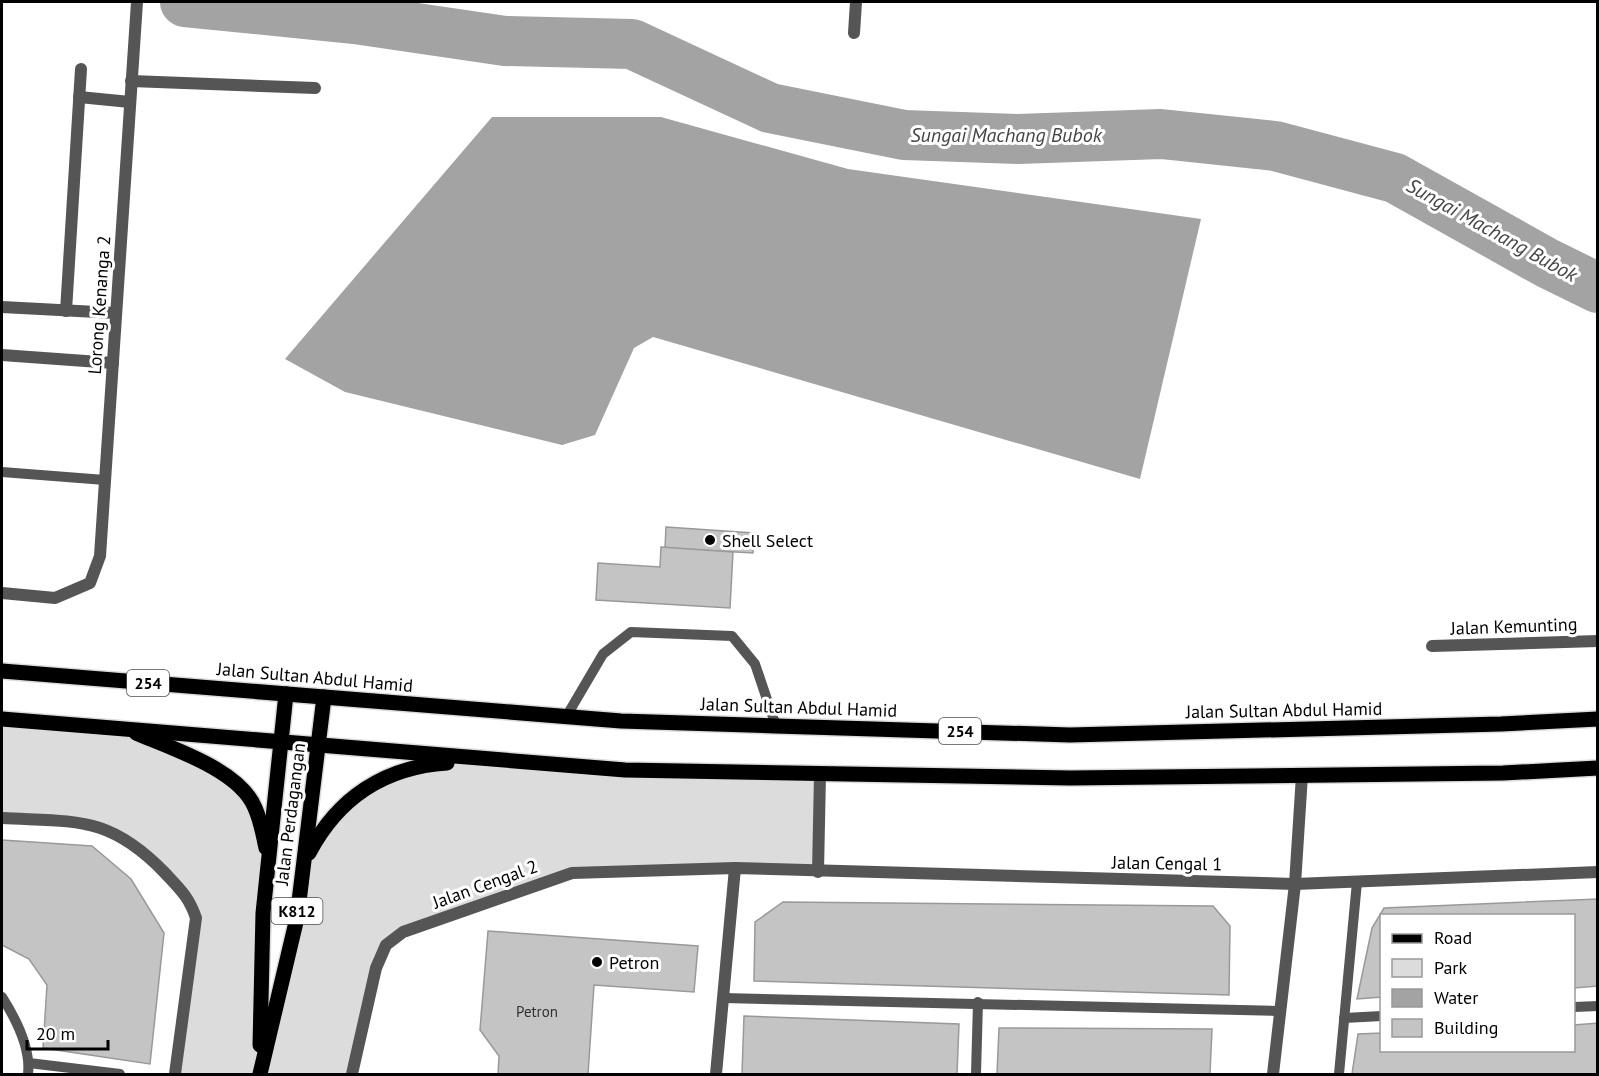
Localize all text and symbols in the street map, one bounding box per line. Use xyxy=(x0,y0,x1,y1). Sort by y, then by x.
water label: Sungai Machang Bubok xyxy=(910,122,1103,148)
water label: Sungai Machang Bubok xyxy=(1402,172,1583,288)
street label: Lorong Kenanga 2 xyxy=(83,235,115,375)
place label: Shell Select xyxy=(722,529,813,552)
marker: Shell Select xyxy=(703,533,717,547)
street label: Jalan Kemunting xyxy=(1449,612,1578,640)
street label: Jalan Sultan Abdul Hamid xyxy=(215,657,414,697)
road number: 254 xyxy=(127,670,169,696)
street label: Jalan Sultan Abdul Hamid xyxy=(699,692,898,722)
street label: Jalan Sultan Abdul Hamid xyxy=(1185,697,1382,723)
road number: 254 xyxy=(939,718,981,744)
street label: Jalan Perdagangan xyxy=(270,742,310,887)
street label: Jalan Cengal 1 xyxy=(1111,851,1222,875)
street label: Jalan Cengal 2 xyxy=(428,854,541,914)
road number: K812 xyxy=(272,898,322,924)
legend xyxy=(1380,914,1575,1052)
text: Road xyxy=(1434,926,1472,949)
place label: Petron xyxy=(609,951,659,974)
marker: Petron xyxy=(590,955,604,969)
text: Park xyxy=(1434,956,1467,979)
text: Water xyxy=(1434,986,1478,1009)
house number: Petron xyxy=(516,1002,558,1021)
scale bar xyxy=(27,1013,108,1051)
text: Building xyxy=(1434,1016,1498,1039)
text: 20 m xyxy=(36,1022,75,1045)

